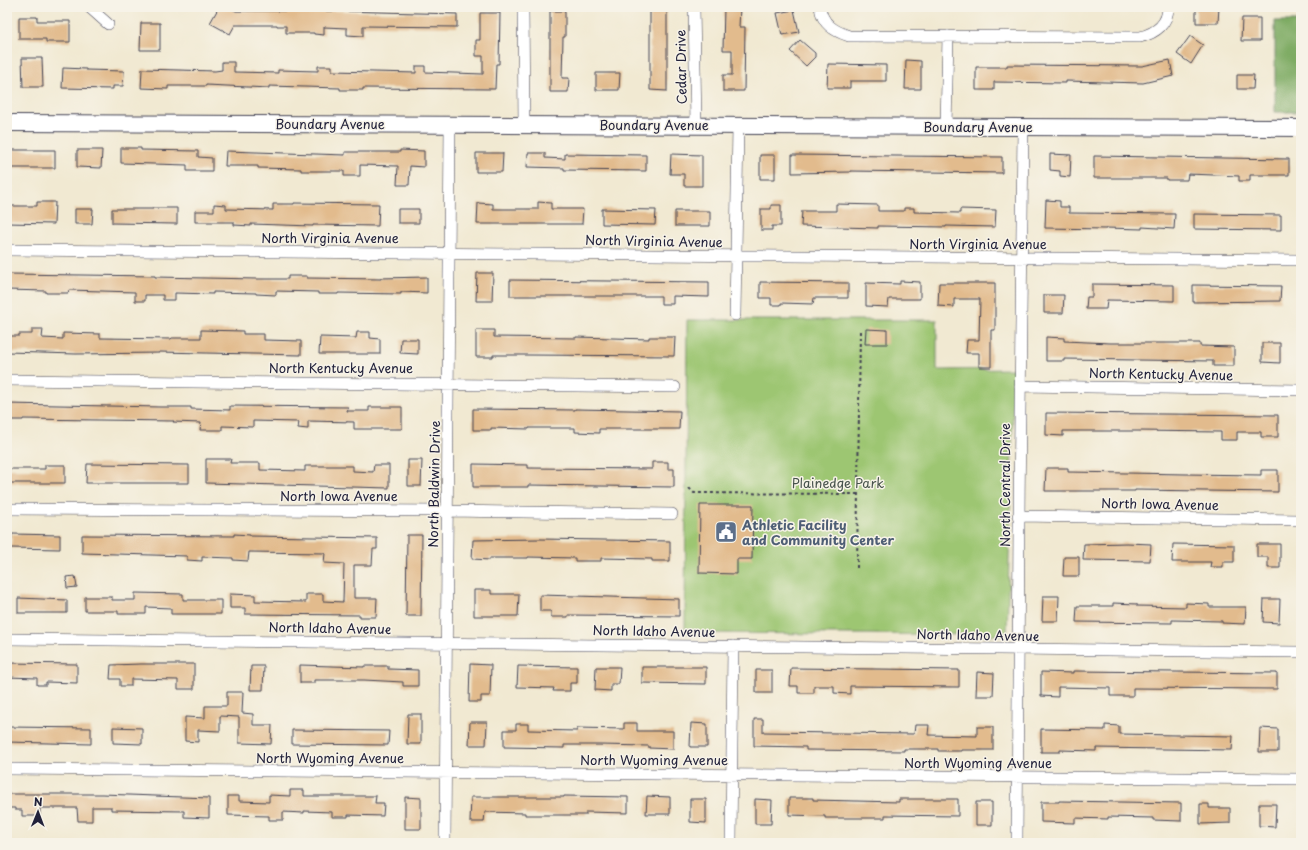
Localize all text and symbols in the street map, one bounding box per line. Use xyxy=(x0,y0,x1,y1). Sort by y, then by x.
street label: Cedar Drive xyxy=(670,29,691,105)
street label: Boundary Avenue xyxy=(275,114,385,133)
street label: Boundary Avenue xyxy=(599,115,709,134)
street label: Boundary Avenue xyxy=(923,117,1033,136)
street label: North Virginia Avenue xyxy=(261,228,399,247)
street label: North Virginia Avenue xyxy=(585,230,723,251)
street label: North Virginia Avenue xyxy=(909,234,1047,253)
street label: North Kentucky Avenue xyxy=(269,358,413,377)
street label: North Kentucky Avenue xyxy=(1089,363,1233,384)
street label: North Baldwin Drive xyxy=(423,420,444,548)
street label: North Central Drive xyxy=(995,423,1014,547)
park label: Plainedge Park xyxy=(792,473,884,492)
street label: North Iowa Avenue xyxy=(280,486,398,505)
street label: North Iowa Avenue xyxy=(1101,493,1219,514)
place label: Athletic Facility and Community Center xyxy=(741,515,895,549)
public building icon: Athletic Facility and Community Center xyxy=(713,519,739,545)
street label: North Idaho Avenue xyxy=(268,617,392,638)
street label: North Idaho Avenue xyxy=(592,620,716,641)
street label: North Idaho Avenue xyxy=(916,624,1040,645)
street label: North Wyoming Avenue xyxy=(256,748,404,767)
street label: North Wyoming Avenue xyxy=(580,750,728,769)
street label: North Wyoming Avenue xyxy=(904,753,1052,772)
north arrow xyxy=(18,792,58,832)
text: N xyxy=(34,793,43,810)

